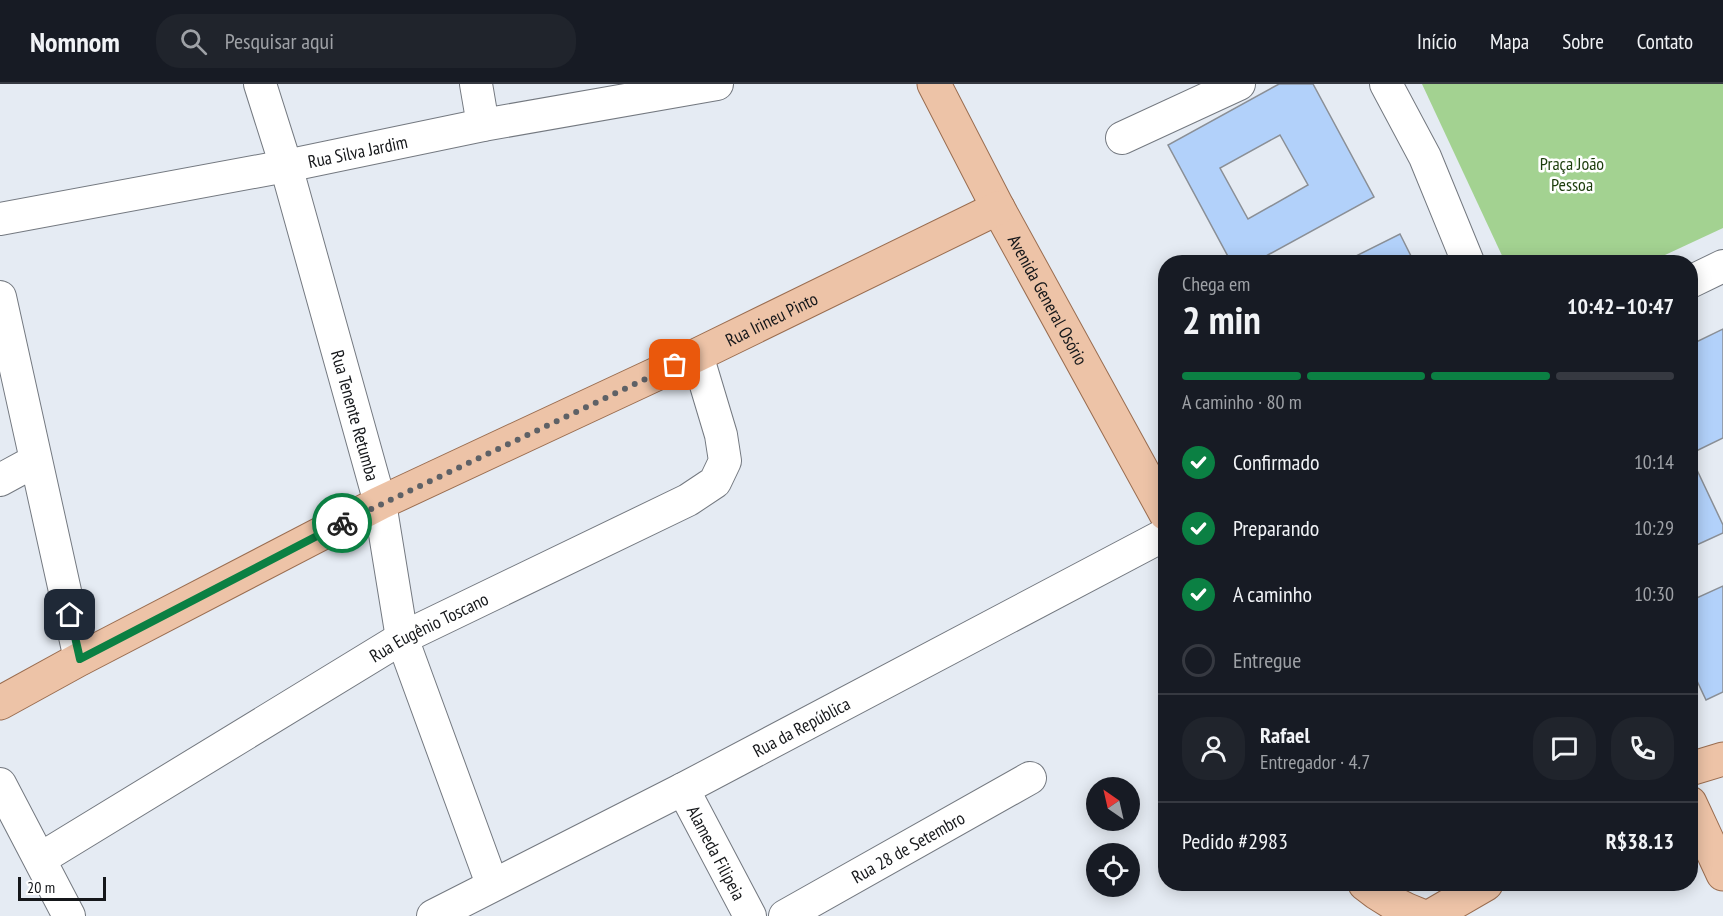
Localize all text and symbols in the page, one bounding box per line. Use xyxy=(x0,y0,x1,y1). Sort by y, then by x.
search box xyxy=(156,14,576,68)
text: Nomnom xyxy=(30,23,120,60)
icon: search xyxy=(177,25,210,58)
text: Pesquisar aqui xyxy=(225,27,334,55)
text: Início xyxy=(1417,28,1457,55)
text: Mapa xyxy=(1490,28,1529,55)
text: Sobre xyxy=(1562,28,1604,55)
text: Contato xyxy=(1637,28,1693,55)
street label: Rua Silva Jardim xyxy=(306,130,409,173)
park label: Praça João Pessoa xyxy=(1540,152,1604,196)
street label: Avenida General Osório xyxy=(1003,230,1093,369)
text: Chega em xyxy=(1182,271,1250,297)
street label: Rua Irineu Pinto xyxy=(721,286,822,351)
text: 10:42–10:47 xyxy=(1567,292,1674,320)
text: 2 min xyxy=(1182,294,1261,345)
pin xyxy=(649,339,700,390)
street label: Rua Tenente Retumba xyxy=(326,347,385,484)
icon: bag xyxy=(658,348,691,381)
text: A caminho · 80 m xyxy=(1182,389,1302,415)
icon: check xyxy=(1182,446,1215,479)
text: Confirmado xyxy=(1233,448,1319,476)
text: 10:14 xyxy=(1634,449,1674,475)
courier xyxy=(312,493,372,553)
icon: bike xyxy=(326,507,359,540)
icon: check xyxy=(1182,512,1215,545)
text: Preparando xyxy=(1233,514,1319,542)
text: 10:29 xyxy=(1634,515,1674,541)
icon: check xyxy=(1182,578,1215,611)
text: A caminho xyxy=(1233,580,1312,608)
text: 10:30 xyxy=(1634,581,1674,607)
street label: Rua Eugênio Toscano xyxy=(365,587,492,667)
pin xyxy=(44,589,95,640)
icon: home xyxy=(53,598,86,631)
text: Entregue xyxy=(1233,646,1301,674)
street label: Rua da República xyxy=(748,692,854,762)
button: person xyxy=(1182,717,1245,780)
button: chat xyxy=(1533,717,1596,780)
button: phone xyxy=(1611,717,1674,780)
text: Rafael xyxy=(1260,721,1310,749)
text: Entregador · 4.7 xyxy=(1260,749,1370,775)
north arrow xyxy=(1086,777,1140,831)
map controls xyxy=(1086,777,1140,897)
street label: Alameda Filipeia xyxy=(682,801,751,904)
street label: Rua 28 de Setembro xyxy=(847,806,969,888)
text: Pedido #2983 xyxy=(1182,827,1288,855)
text: R$38.13 xyxy=(1606,827,1674,855)
button: locate xyxy=(1086,843,1140,897)
scale bar xyxy=(18,874,106,902)
text: 20 m xyxy=(27,877,55,897)

